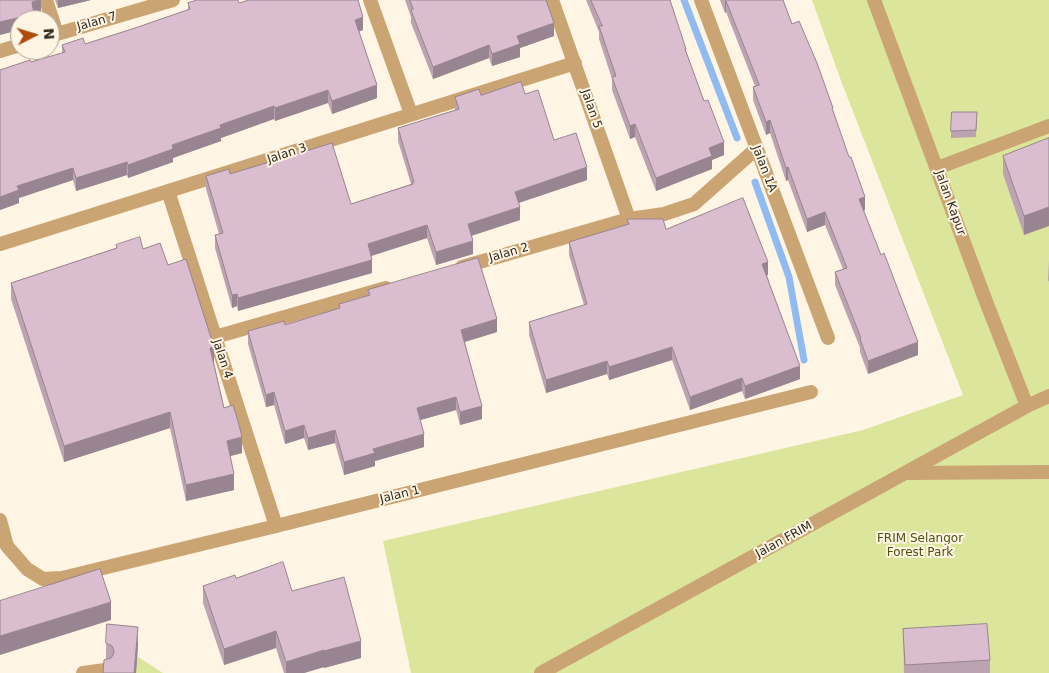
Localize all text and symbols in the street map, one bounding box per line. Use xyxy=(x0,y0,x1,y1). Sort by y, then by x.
street label: Jalan 7 xyxy=(75,9,119,35)
north arrow xyxy=(10,10,60,60)
text: N xyxy=(40,27,57,40)
street label: Jalan 5 xyxy=(578,87,604,131)
street label: Jalan 3 xyxy=(265,141,309,167)
street label: Jalan 1A xyxy=(749,144,779,194)
street label: Jalan Kapur xyxy=(932,169,968,237)
street label: Jalan 2 xyxy=(487,240,531,266)
street label: Jalan 4 xyxy=(209,337,235,381)
street label: Jalan 1 xyxy=(379,483,421,507)
street label: Jalan FRIM xyxy=(753,519,815,561)
park label: FRIM Selangor Forest Park xyxy=(877,532,963,560)

